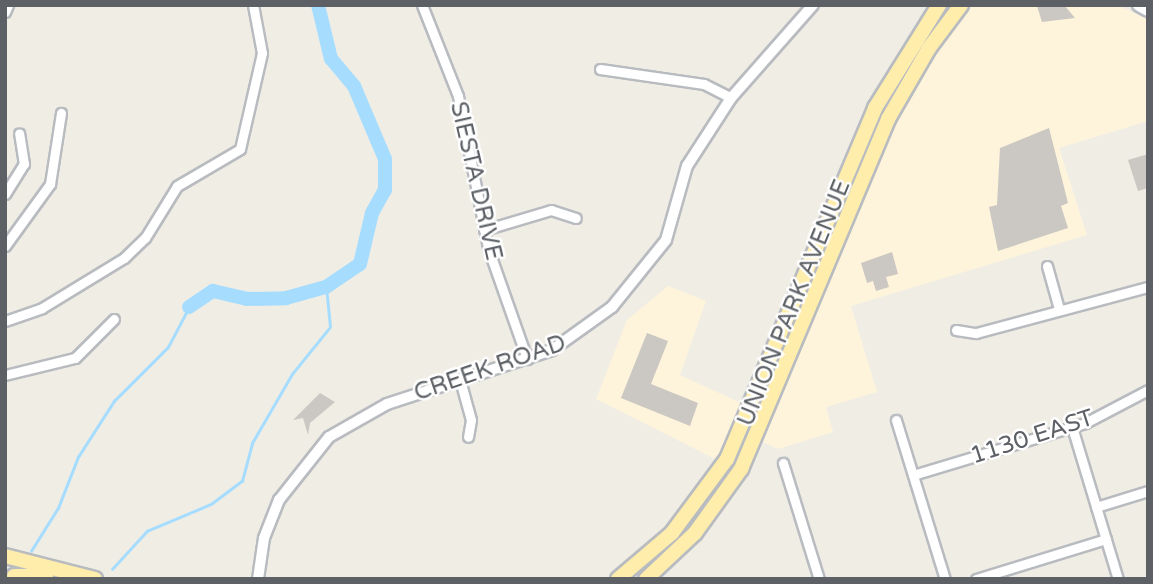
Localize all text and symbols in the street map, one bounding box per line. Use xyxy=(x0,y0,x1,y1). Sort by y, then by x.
street label: SIESTA DRIVE xyxy=(444,99,508,263)
street label: UNION PARK AVENUE xyxy=(731,176,857,430)
street label: CREEK ROAD xyxy=(410,329,570,407)
street label: 1130 EAST xyxy=(967,403,1097,471)

